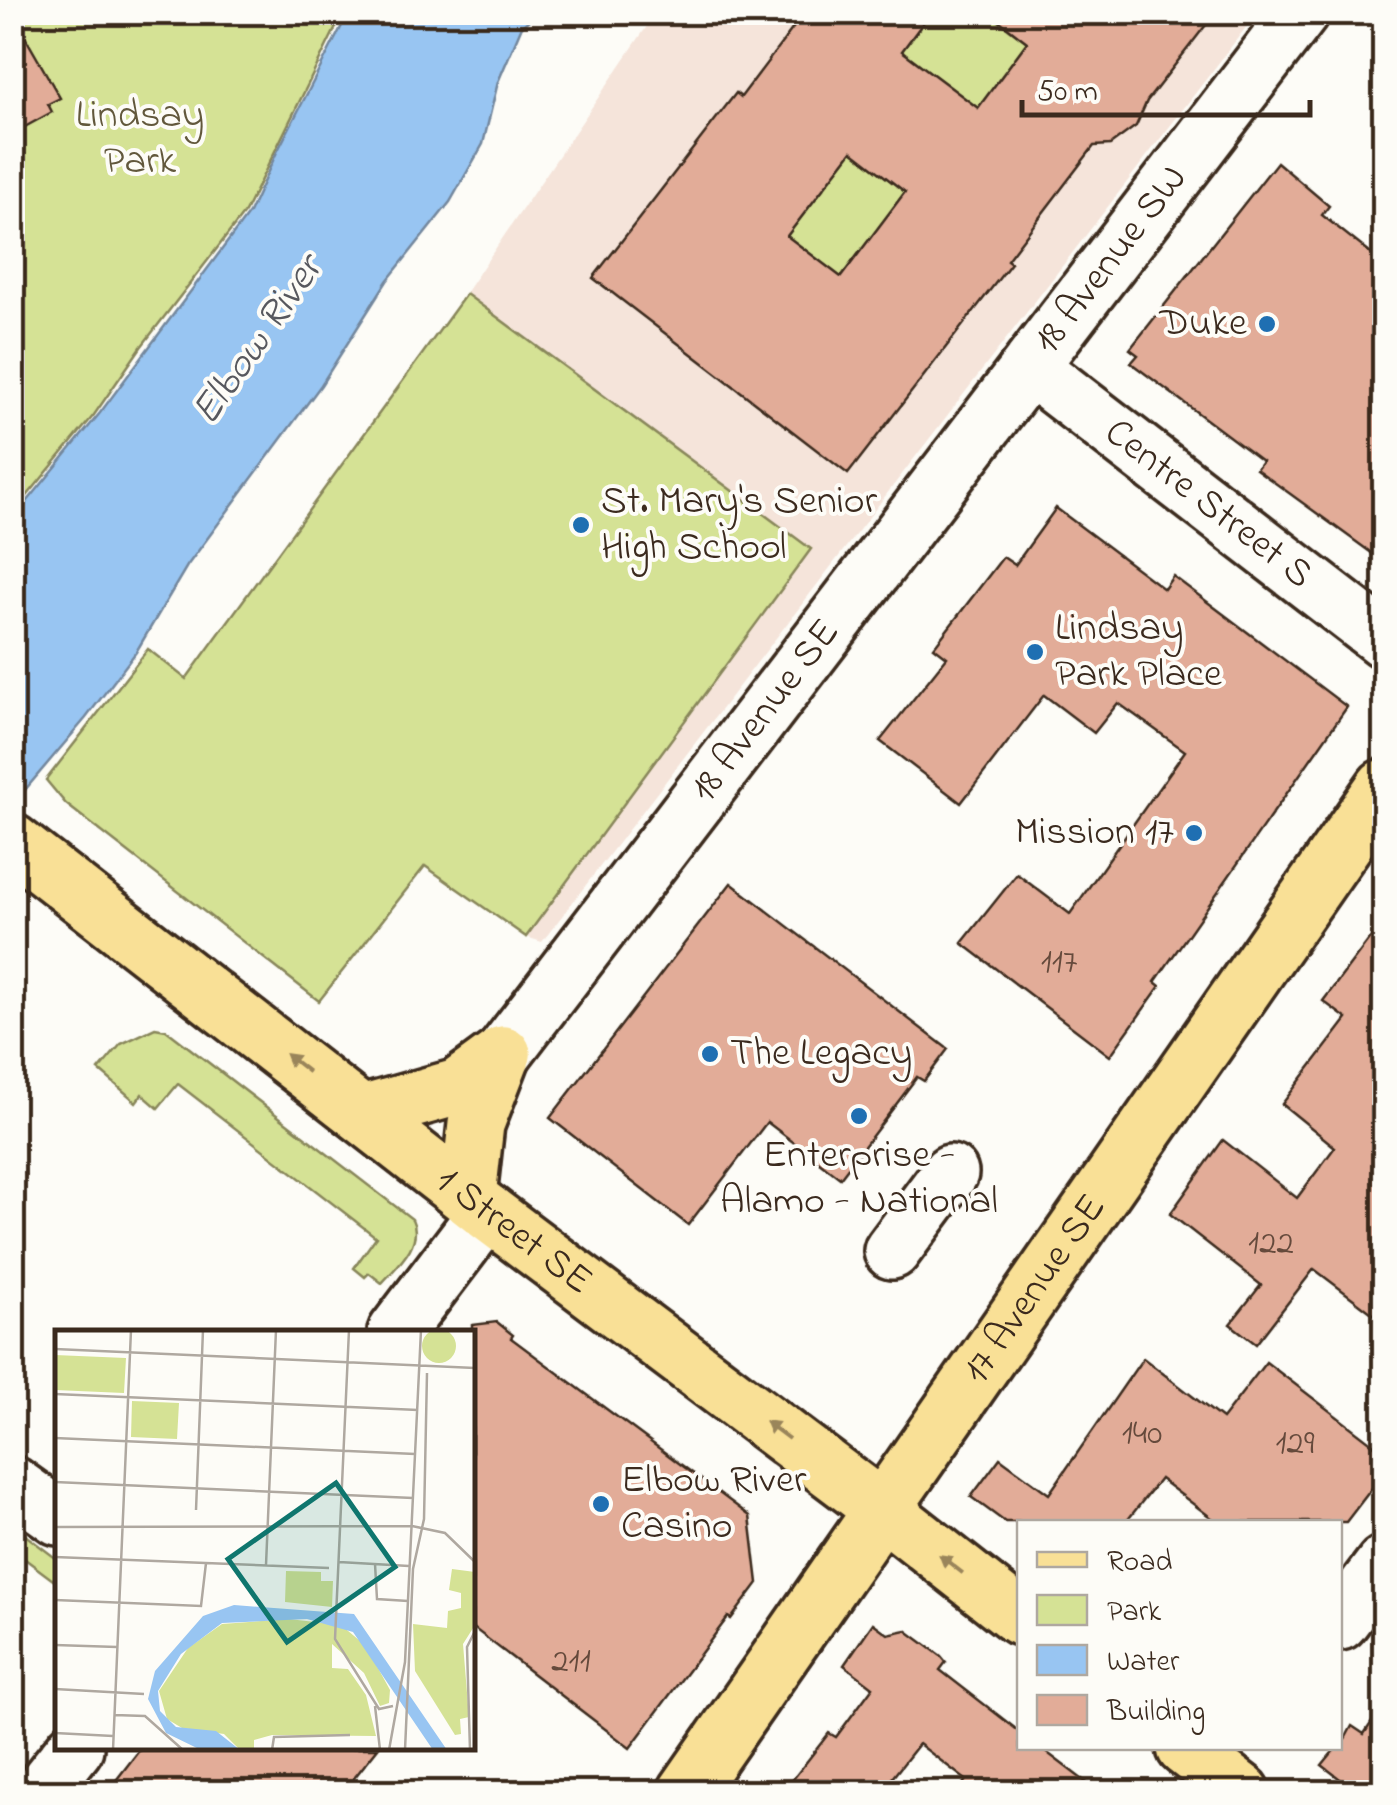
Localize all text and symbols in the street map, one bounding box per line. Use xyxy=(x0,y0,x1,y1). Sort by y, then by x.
scale bar xyxy=(1022,55,1310,117)
text: 50 m xyxy=(1037,71,1098,115)
park label: Lindsay Park xyxy=(76,87,204,192)
street label: 18 Avenue SW xyxy=(1019,153,1203,367)
water label: Elbow River xyxy=(177,240,342,438)
place label: Duke xyxy=(1158,295,1247,354)
marker: Duke xyxy=(1256,313,1278,335)
street label: Centre Street S xyxy=(1091,405,1325,604)
place label: St. Mary's Senior High School xyxy=(601,473,878,578)
marker: St. Mary's Senior High School xyxy=(570,514,592,536)
place label: Lindsay Park Place xyxy=(1055,600,1222,705)
street label: 18 Avenue SE xyxy=(676,607,855,815)
marker: Lindsay Park Place xyxy=(1024,641,1046,663)
place label: Mission 17 xyxy=(1015,804,1174,863)
marker: Mission 17 xyxy=(1183,822,1205,844)
house number: 117 xyxy=(1041,938,1077,989)
place label: The Legacy xyxy=(730,1025,912,1084)
marker: The Legacy xyxy=(699,1043,721,1065)
one-way arrow xyxy=(284,1053,309,1074)
marker: Enterprise - Alamo - National xyxy=(848,1105,870,1127)
place label: Enterprise - Alamo - National xyxy=(720,1127,998,1232)
street label: 1 Street SE xyxy=(422,1153,604,1311)
street label: 17 Avenue SE xyxy=(948,1183,1122,1396)
house number: 122 xyxy=(1248,1219,1294,1270)
inset map xyxy=(55,1330,475,1750)
house number: 140 xyxy=(1122,1409,1162,1460)
house number: 129 xyxy=(1275,1419,1315,1470)
one-way arrow xyxy=(764,1421,790,1441)
place label: Elbow River Casino xyxy=(621,1452,807,1557)
marker: Elbow River Casino xyxy=(590,1493,612,1515)
legend xyxy=(1017,1520,1342,1750)
text: Road xyxy=(1107,1541,1172,1585)
one-way arrow xyxy=(939,1554,964,1575)
text: Park xyxy=(1107,1591,1162,1635)
house number: 211 xyxy=(551,1637,591,1688)
text: Water xyxy=(1107,1641,1180,1685)
text: Building xyxy=(1106,1691,1205,1735)

